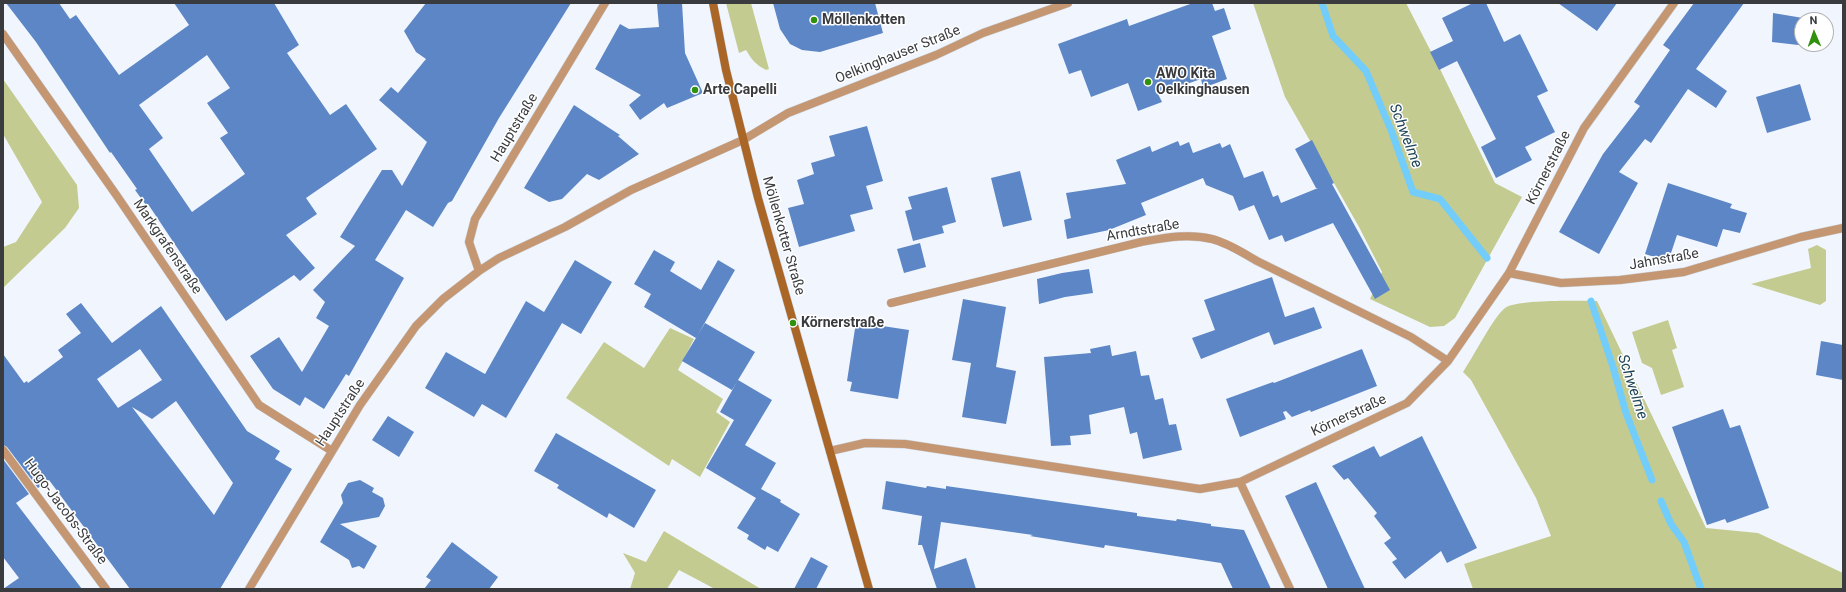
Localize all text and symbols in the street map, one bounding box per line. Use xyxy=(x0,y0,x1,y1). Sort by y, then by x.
place label: Möllenkotten xyxy=(822,12,905,28)
north arrow xyxy=(1794,12,1834,52)
text: N xyxy=(1809,14,1818,27)
marker: Möllenkotten xyxy=(809,15,819,25)
street label: Oelkinghauser Straße xyxy=(833,22,963,88)
place label: AWO Kita Oelkinghausen xyxy=(1156,66,1250,98)
marker: AWO Kita Oelkinghausen xyxy=(1143,77,1153,87)
place label: Arte Capelli xyxy=(703,82,777,98)
marker: Arte Capelli xyxy=(690,85,700,95)
street label: Hauptstraße xyxy=(488,90,542,166)
water label: Schwelme xyxy=(1385,102,1425,170)
street label: Körnerstraße xyxy=(1523,128,1575,208)
street label: Möllenkotter Straße xyxy=(758,175,808,297)
street label: Markgrafenstraße xyxy=(129,196,205,298)
street label: Arndtstraße xyxy=(1105,216,1181,246)
street label: Jahnstraße xyxy=(1628,246,1700,274)
place label: Körnerstraße xyxy=(801,315,884,331)
marker: Körnerstraße xyxy=(788,318,798,328)
water label: Schwelme xyxy=(1613,352,1651,422)
street label: Hauptstraße xyxy=(313,376,369,450)
street label: Körnerstraße xyxy=(1309,391,1389,441)
street label: Hugo-Jacobs-Straße xyxy=(20,456,110,568)

